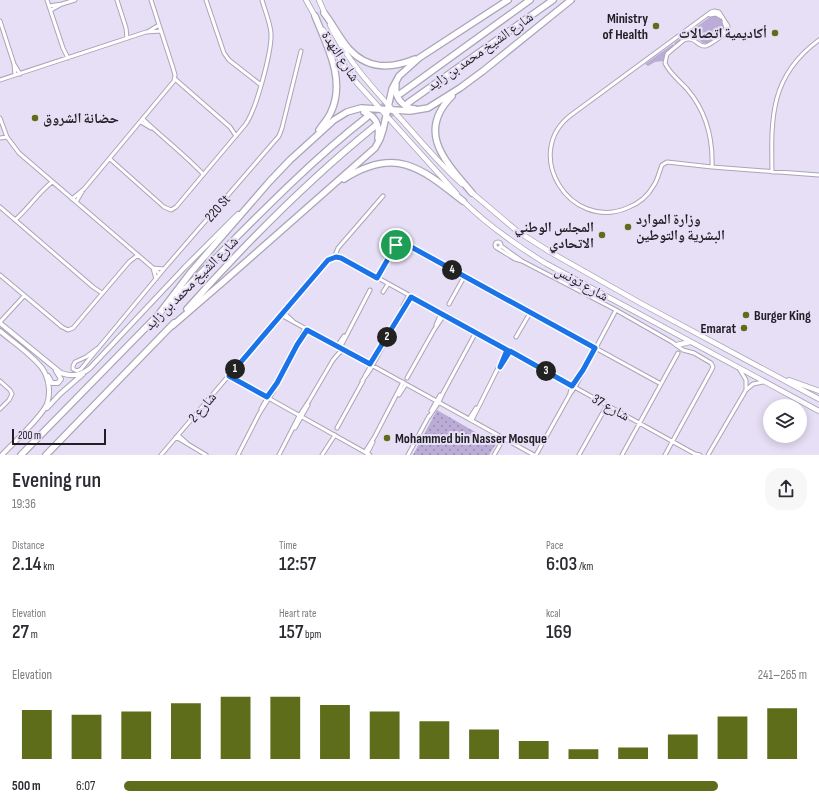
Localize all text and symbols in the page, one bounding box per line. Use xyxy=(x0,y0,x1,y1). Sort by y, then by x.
street label: شارع الشيخ محمد بن زايد xyxy=(424,8,537,95)
place label: Ministry of Health xyxy=(603,10,648,43)
marker: Ministry of Health xyxy=(651,21,661,31)
place label: أكاديمية اتصالات xyxy=(679,25,767,42)
street label: شارع النهدة xyxy=(317,28,363,85)
marker: أكاديمية اتصالات xyxy=(770,28,780,38)
place label: حضانة الشروق xyxy=(43,110,119,127)
marker: حضانة الشروق xyxy=(30,113,40,123)
street label: 220 St xyxy=(201,191,234,225)
place label: وزارة الموارد البشرية والتوطين xyxy=(636,211,725,244)
place label: المجلس الوطني الاتحادي xyxy=(515,219,594,254)
marker: وزارة الموارد البشرية والتوطين xyxy=(623,222,633,232)
pin xyxy=(379,228,413,262)
marker: المجلس الوطني الاتحادي xyxy=(597,230,607,240)
street label: شارع الشيخ محمد بن زايد xyxy=(141,233,243,335)
icon: arrive xyxy=(385,234,407,256)
pin: 4 xyxy=(442,260,462,280)
street label: شارع تونس xyxy=(552,262,611,306)
text: 4 xyxy=(449,263,455,276)
place label: Burger King xyxy=(754,307,811,324)
marker: Burger King xyxy=(741,310,751,320)
place label: Emarat xyxy=(700,320,736,337)
marker: Emarat xyxy=(739,323,749,333)
pin: 2 xyxy=(377,327,397,347)
text: 2 xyxy=(385,330,389,343)
pin: 1 xyxy=(225,359,245,379)
pin: 3 xyxy=(536,361,556,381)
text: 1 xyxy=(233,362,237,375)
text: 3 xyxy=(544,364,548,377)
street label: شارع 2 xyxy=(185,389,221,427)
street label: شارع 37 xyxy=(589,390,633,426)
map controls xyxy=(763,399,807,443)
button: layers xyxy=(763,399,807,443)
scale bar xyxy=(12,427,106,446)
text: 200 m xyxy=(18,429,41,442)
place label: Mohammed bin Nasser Mosque xyxy=(395,430,547,447)
marker: Mohammed bin Nasser Mosque xyxy=(382,433,392,443)
text: Evening run xyxy=(12,467,101,494)
button: share xyxy=(765,468,807,510)
text: 19:36 xyxy=(12,496,36,512)
text: Distance xyxy=(12,539,44,552)
text: Time xyxy=(279,539,297,552)
text: Pace xyxy=(546,539,564,552)
text: 2.14 xyxy=(12,552,41,576)
text: 12:57 xyxy=(279,552,316,576)
text: 6:03 xyxy=(546,552,577,576)
text: km xyxy=(41,560,54,573)
text: /km xyxy=(577,560,593,573)
text: Elevation xyxy=(12,607,46,620)
text: Heart rate xyxy=(279,607,317,620)
text: kcal xyxy=(546,607,561,620)
text: 27 xyxy=(12,620,29,644)
text: 157 xyxy=(279,620,303,644)
text: 169 xyxy=(546,620,572,644)
text: m xyxy=(29,628,38,641)
text: bpm xyxy=(303,628,321,641)
text: Elevation xyxy=(12,667,52,683)
text: 241–265 m xyxy=(758,667,807,683)
text: 500 m xyxy=(12,778,41,794)
text: 6:07 xyxy=(76,778,95,794)

